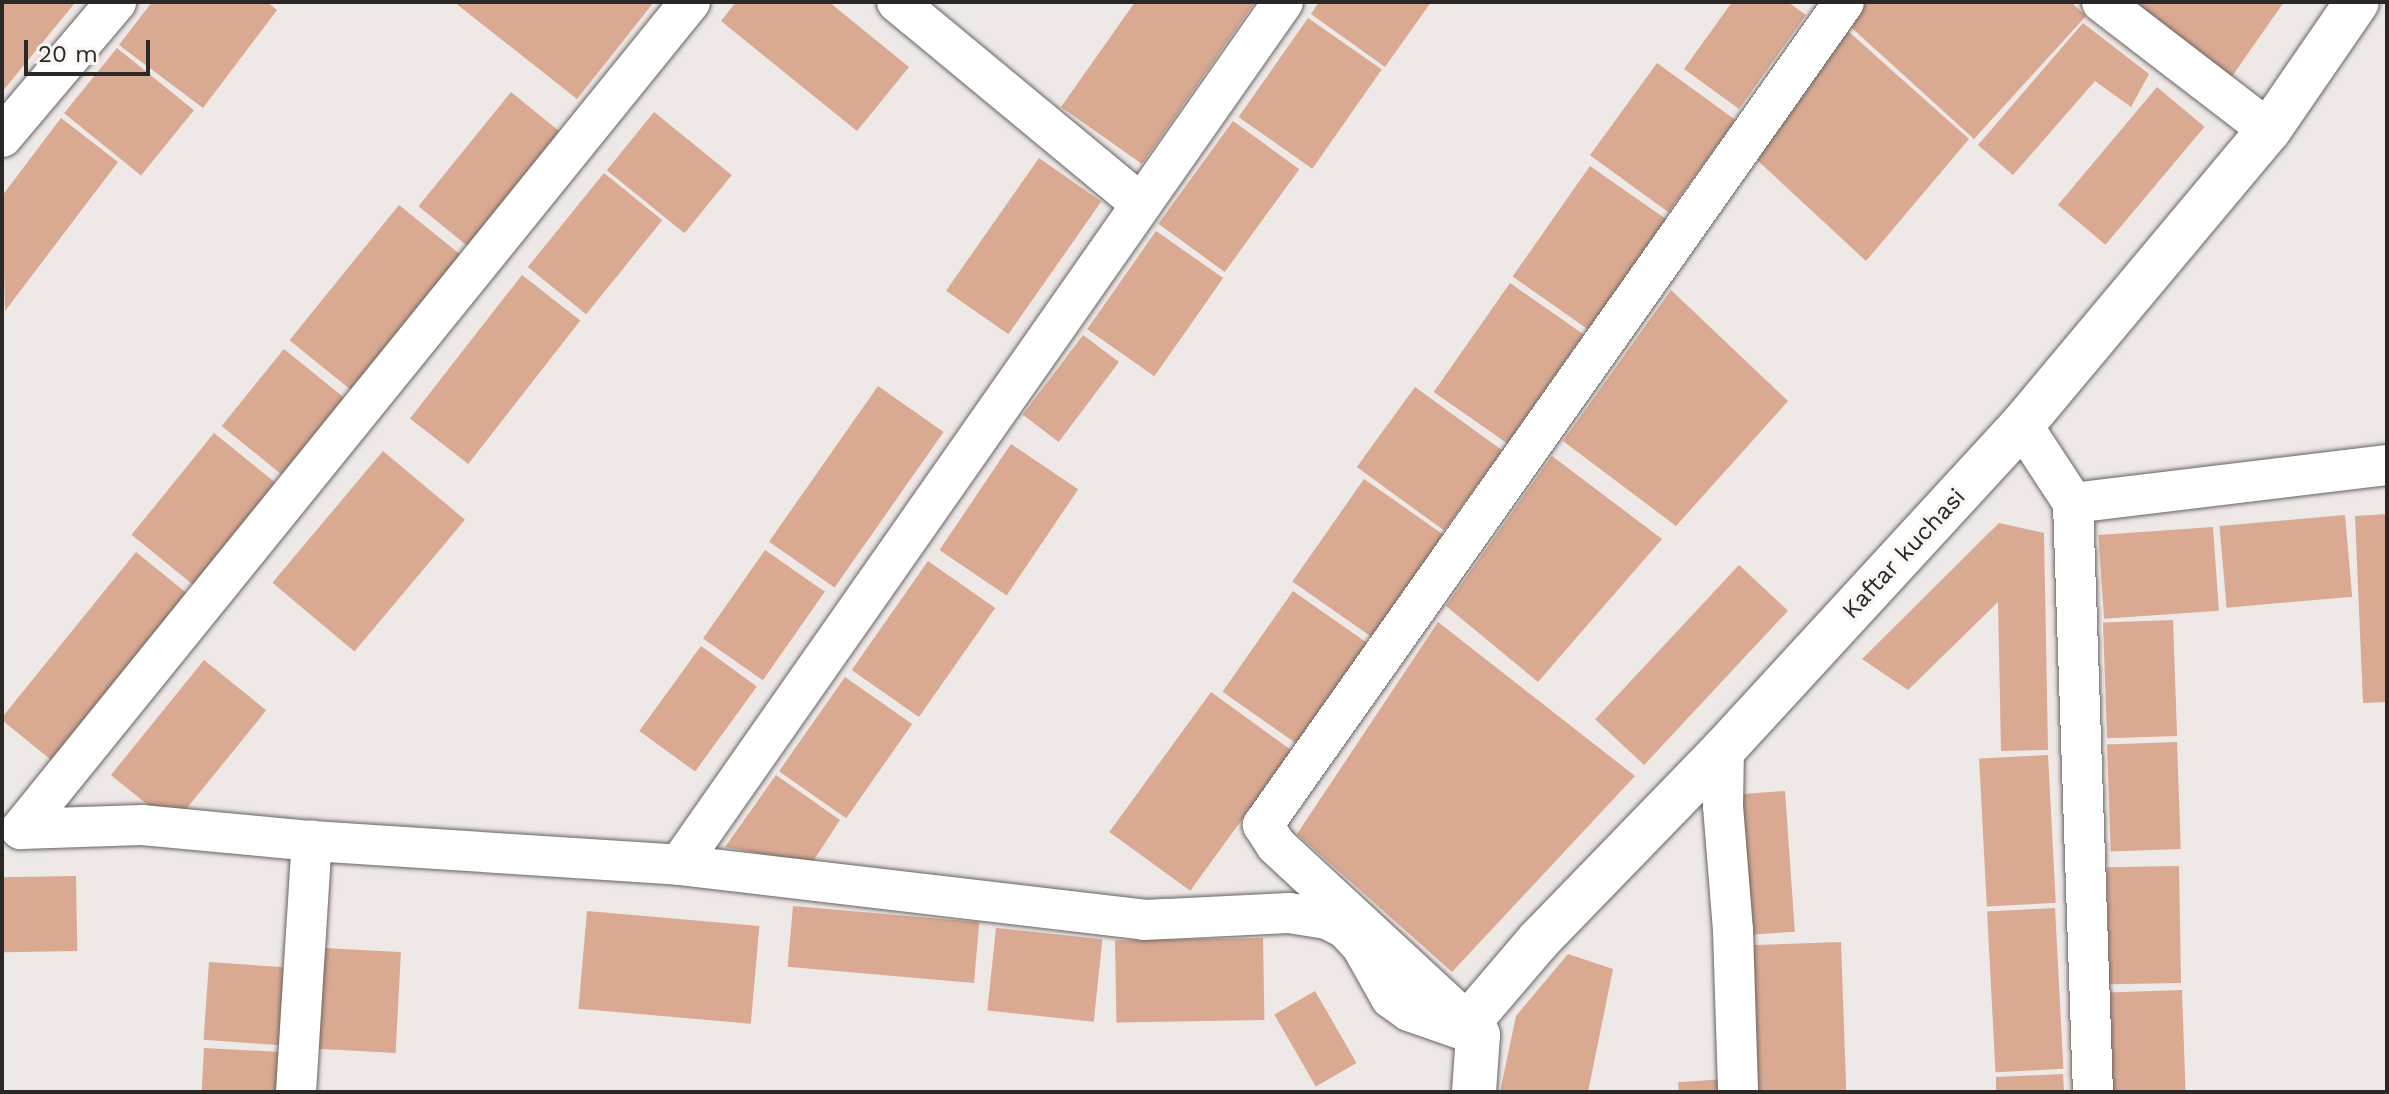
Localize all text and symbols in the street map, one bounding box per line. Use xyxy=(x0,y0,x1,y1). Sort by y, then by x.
scale bar xyxy=(28,24,154,74)
text: 20 m xyxy=(38,40,98,68)
street label: Kaftar kuchasi xyxy=(1836,483,1972,625)

